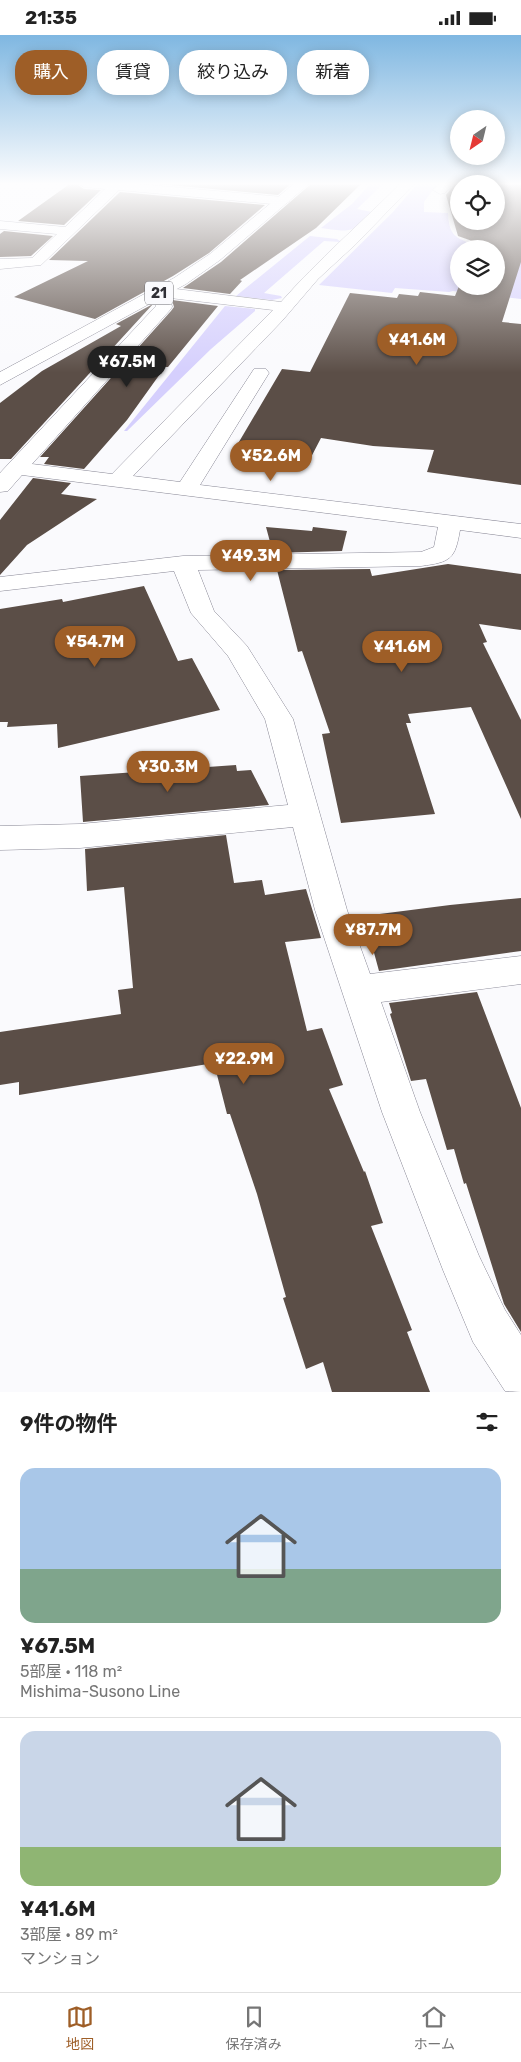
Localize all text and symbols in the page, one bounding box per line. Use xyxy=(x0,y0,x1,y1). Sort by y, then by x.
text: 21:35 xyxy=(25,6,77,29)
chip: 購入 xyxy=(15,50,87,95)
chip: 賃貸 xyxy=(97,50,169,95)
chip: 絞り込み xyxy=(179,50,287,95)
chip: 新着 xyxy=(297,50,369,95)
north arrow xyxy=(450,110,505,165)
map controls xyxy=(450,110,505,295)
button: locate xyxy=(450,175,505,230)
button: layers xyxy=(450,240,505,295)
road number: 21 xyxy=(145,282,173,305)
pin: ¥41.6M xyxy=(376,323,458,366)
text: ¥41.6M xyxy=(388,330,446,349)
pin: ¥67.5M xyxy=(86,345,168,388)
text: ¥67.5M xyxy=(98,352,156,371)
pin: ¥52.6M xyxy=(230,439,312,482)
text: ¥52.6M xyxy=(241,446,301,465)
pin: ¥49.3M xyxy=(210,539,292,582)
text: ¥49.3M xyxy=(221,546,281,565)
pin: ¥54.7M xyxy=(54,625,136,668)
pin: ¥41.6M xyxy=(361,631,443,673)
text: ¥54.7M xyxy=(66,632,124,651)
text: ¥41.6M xyxy=(373,637,431,656)
pin: ¥30.3M xyxy=(127,751,209,793)
text: ¥30.3M xyxy=(138,757,198,776)
pin: ¥87.7M xyxy=(332,913,414,956)
text: ¥87.7M xyxy=(345,920,401,939)
pin: ¥22.9M xyxy=(203,1043,285,1085)
text: ¥22.9M xyxy=(214,1049,274,1068)
icon: filters xyxy=(473,1408,501,1436)
text: 9件の物件 xyxy=(20,1411,117,1436)
icon: home xyxy=(216,1501,306,1591)
text: ¥67.5M xyxy=(20,1633,95,1658)
text: 5部屋 · 118 m² xyxy=(20,1662,122,1681)
text: Mishima-Susono Line xyxy=(20,1682,180,1701)
icon: home xyxy=(216,1764,306,1854)
text: ¥41.6M xyxy=(20,1896,96,1921)
text: 3部屋 · 89 m² xyxy=(20,1925,118,1944)
text: マンション xyxy=(20,1949,100,1968)
tab: 地図 xyxy=(66,2003,94,2053)
tab: 保存済み xyxy=(226,2003,282,2053)
tab: ホーム xyxy=(413,2003,455,2053)

